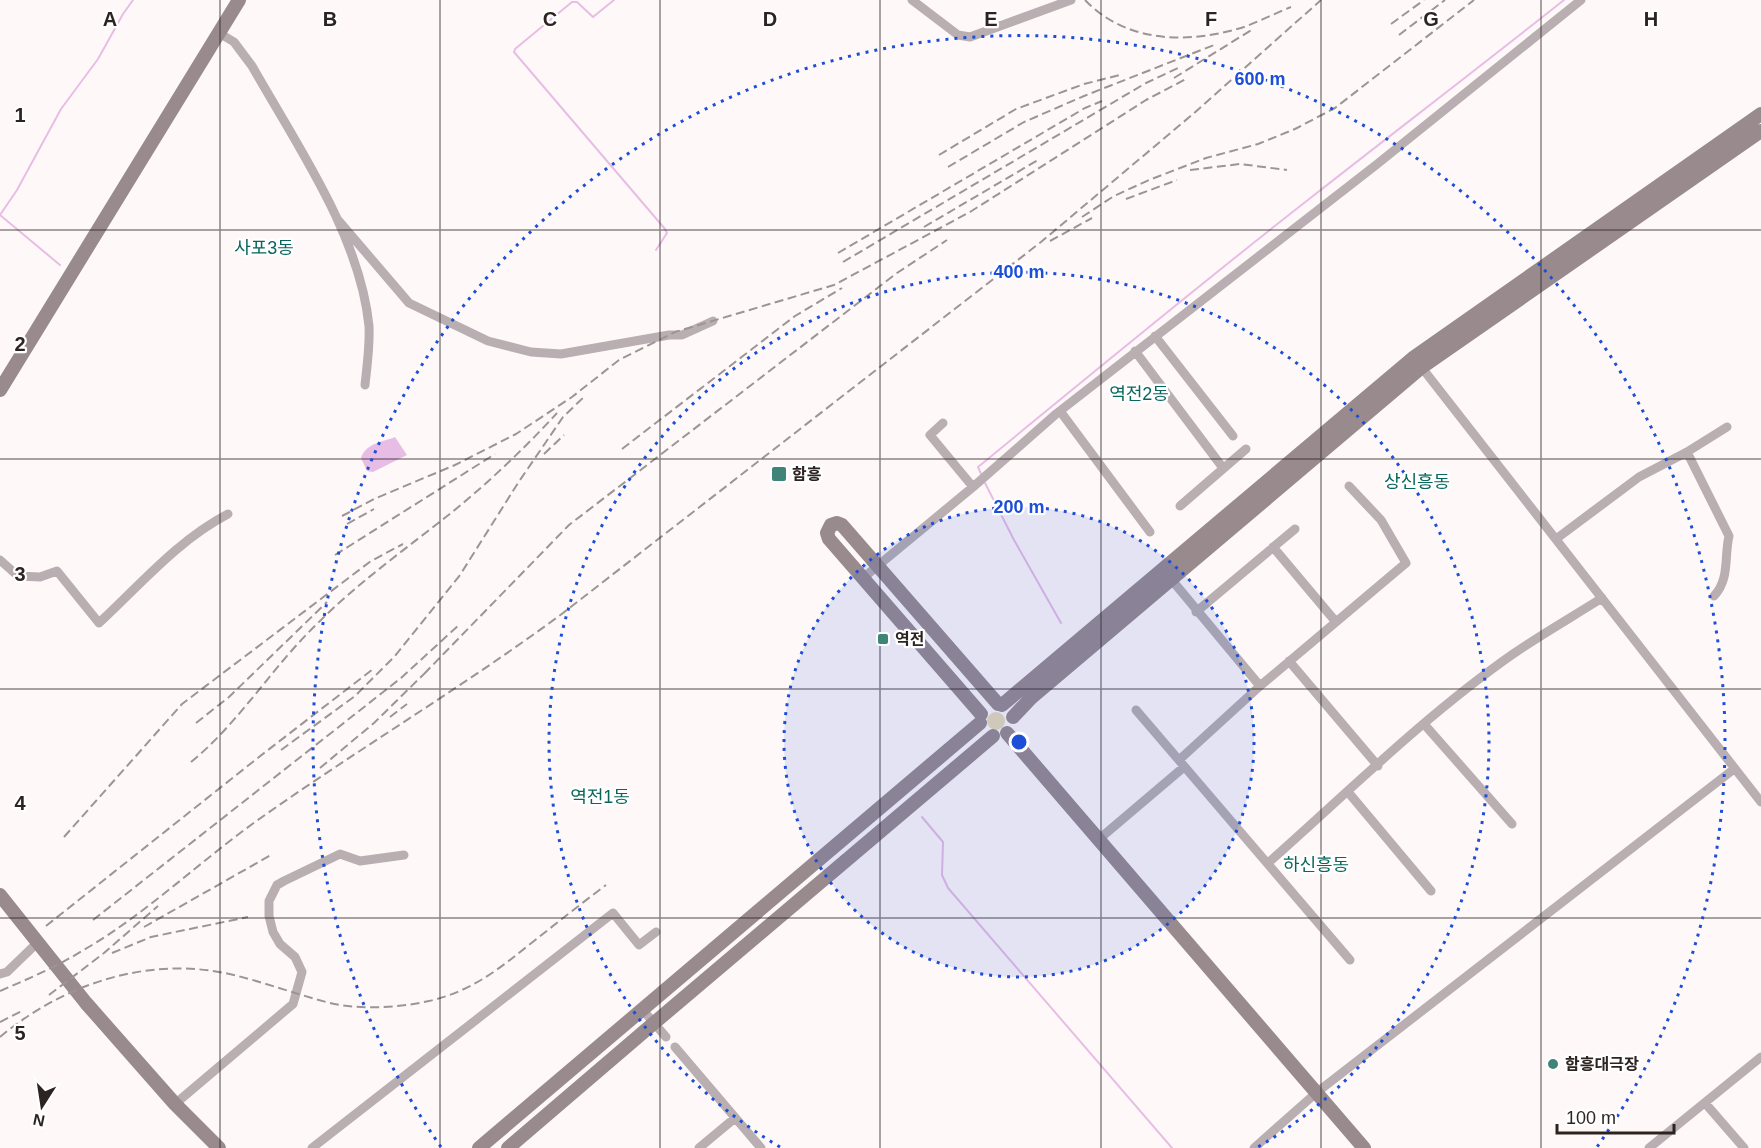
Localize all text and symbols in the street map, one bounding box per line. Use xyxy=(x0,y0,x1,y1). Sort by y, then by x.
text: A xyxy=(103,8,117,30)
text: B xyxy=(323,8,337,30)
text: C xyxy=(543,8,557,30)
text: D xyxy=(763,8,777,30)
text: E xyxy=(984,8,998,30)
text: F xyxy=(1205,8,1217,30)
text: G xyxy=(1423,8,1439,30)
text: H xyxy=(1644,8,1658,30)
text: 600 m xyxy=(1234,69,1286,89)
text: 1 xyxy=(14,104,26,126)
district label: 사포3동 xyxy=(234,238,294,258)
text: 400 m xyxy=(993,262,1045,282)
text: 2 xyxy=(14,333,26,355)
district label: 역전2동 xyxy=(1109,384,1169,404)
marker: 함흥 xyxy=(770,465,788,483)
place label: 함흥 xyxy=(792,465,822,483)
district label: 상신흥동 xyxy=(1384,472,1450,492)
text: 200 m xyxy=(993,497,1045,517)
text: 3 xyxy=(14,563,26,585)
place label: 역전 xyxy=(895,631,924,648)
marker: 역전 xyxy=(876,632,890,646)
centre of rings xyxy=(1009,732,1029,752)
district label: 역전1동 xyxy=(570,787,630,807)
text: 4 xyxy=(14,792,26,814)
district label: 하신흥동 xyxy=(1283,855,1349,875)
text: 5 xyxy=(14,1022,26,1044)
place label: 함흥대극장 xyxy=(1565,1055,1639,1073)
marker: 함흥대극장 xyxy=(1546,1057,1560,1071)
north arrow xyxy=(12,1076,72,1136)
scale bar xyxy=(1557,1097,1674,1135)
text: 100 m xyxy=(1566,1108,1616,1128)
text: N xyxy=(32,1111,46,1130)

